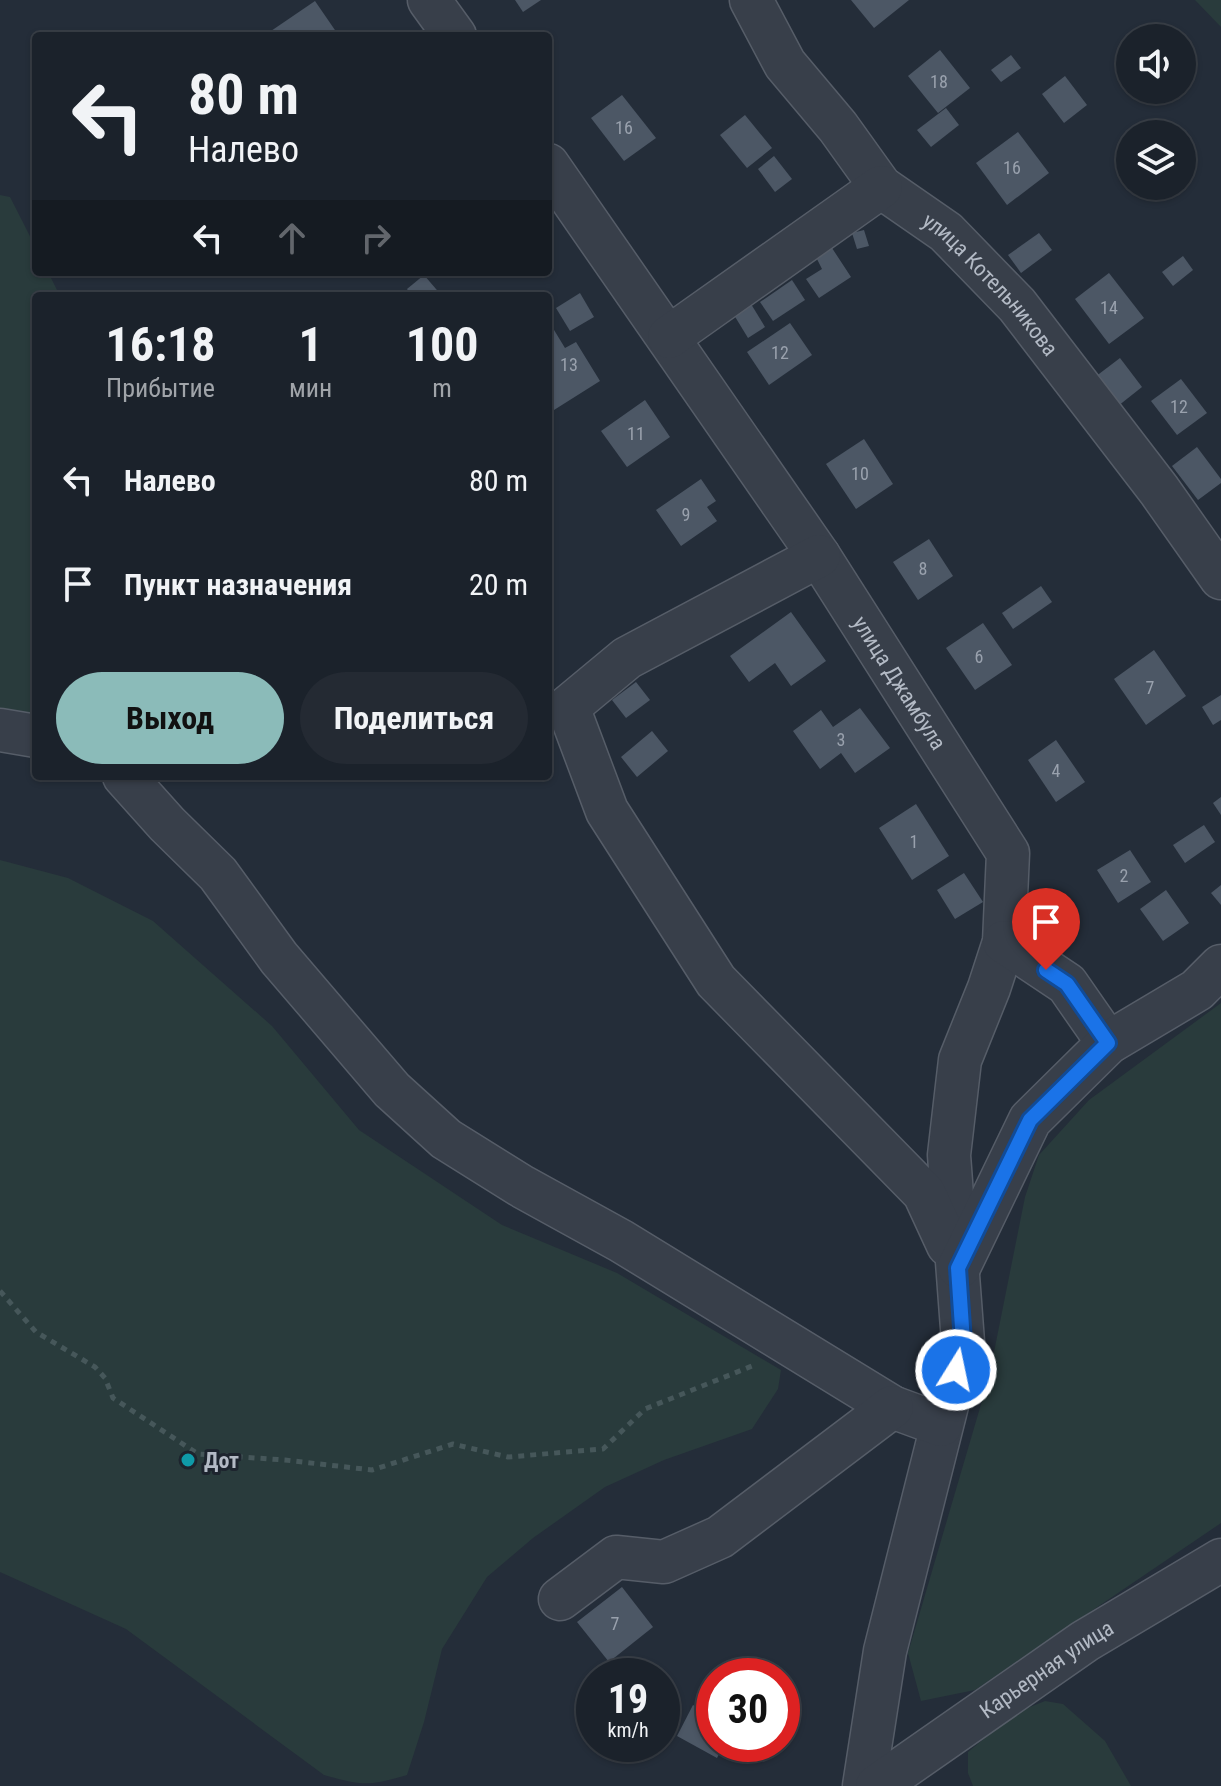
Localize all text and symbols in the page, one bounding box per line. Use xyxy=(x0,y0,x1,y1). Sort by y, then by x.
map controls xyxy=(1116,24,1196,200)
button: sound xyxy=(1116,24,1196,104)
text: 80 m xyxy=(188,62,299,128)
icon: left xyxy=(56,64,160,168)
house number: 18 xyxy=(930,71,948,92)
house number: 16 xyxy=(615,117,633,138)
button: layers xyxy=(1116,120,1196,200)
text: Налево xyxy=(188,129,299,171)
house number: 16 xyxy=(1003,157,1021,178)
street label: улица Котельникова xyxy=(918,208,1063,361)
icon: left xyxy=(186,216,230,260)
icon: ahead xyxy=(270,216,314,260)
icon: right xyxy=(354,216,398,260)
house number: 14 xyxy=(1100,297,1118,318)
text: 16:18 xyxy=(105,316,216,373)
text: 1 xyxy=(299,316,323,373)
text: 100 xyxy=(406,316,479,373)
house number: 12 xyxy=(771,342,789,363)
house number: 13 xyxy=(560,354,578,375)
text: Прибытие xyxy=(106,373,215,403)
text: мин xyxy=(289,373,332,403)
text: m xyxy=(432,373,452,403)
house number: 12 xyxy=(1170,396,1188,417)
house number: 11 xyxy=(627,423,645,444)
icon: left xyxy=(56,458,100,502)
text: Налево xyxy=(124,463,216,498)
text: 80 m xyxy=(469,463,528,498)
house number: 10 xyxy=(851,463,869,484)
house number: 9 xyxy=(682,504,690,525)
house number: 8 xyxy=(919,558,927,579)
icon: arrive xyxy=(56,562,100,606)
text: Пункт назначения xyxy=(124,567,352,602)
text: 20 m xyxy=(469,567,528,602)
street label: улица Джамбула xyxy=(848,612,951,754)
house number: 6 xyxy=(975,646,983,667)
button: Выход xyxy=(56,672,284,764)
button: Поделиться xyxy=(300,672,528,764)
house number: 7 xyxy=(1146,677,1155,698)
house number: 3 xyxy=(837,729,845,750)
house number: 4 xyxy=(1052,760,1061,781)
house number: 1 xyxy=(910,831,918,852)
house number: 2 xyxy=(1120,865,1129,886)
pin xyxy=(1012,888,1080,970)
icon: arrive xyxy=(1024,900,1068,944)
position arrow xyxy=(914,1328,998,1412)
place label: Дот xyxy=(204,1448,239,1473)
marker: Дот xyxy=(179,1451,197,1469)
house number: 7 xyxy=(611,1613,620,1634)
street label: Карьерная улица xyxy=(975,1615,1118,1724)
speed limit sign: 30 xyxy=(696,1658,800,1762)
text: 19 xyxy=(608,1676,648,1723)
text: km/h xyxy=(607,1718,649,1742)

